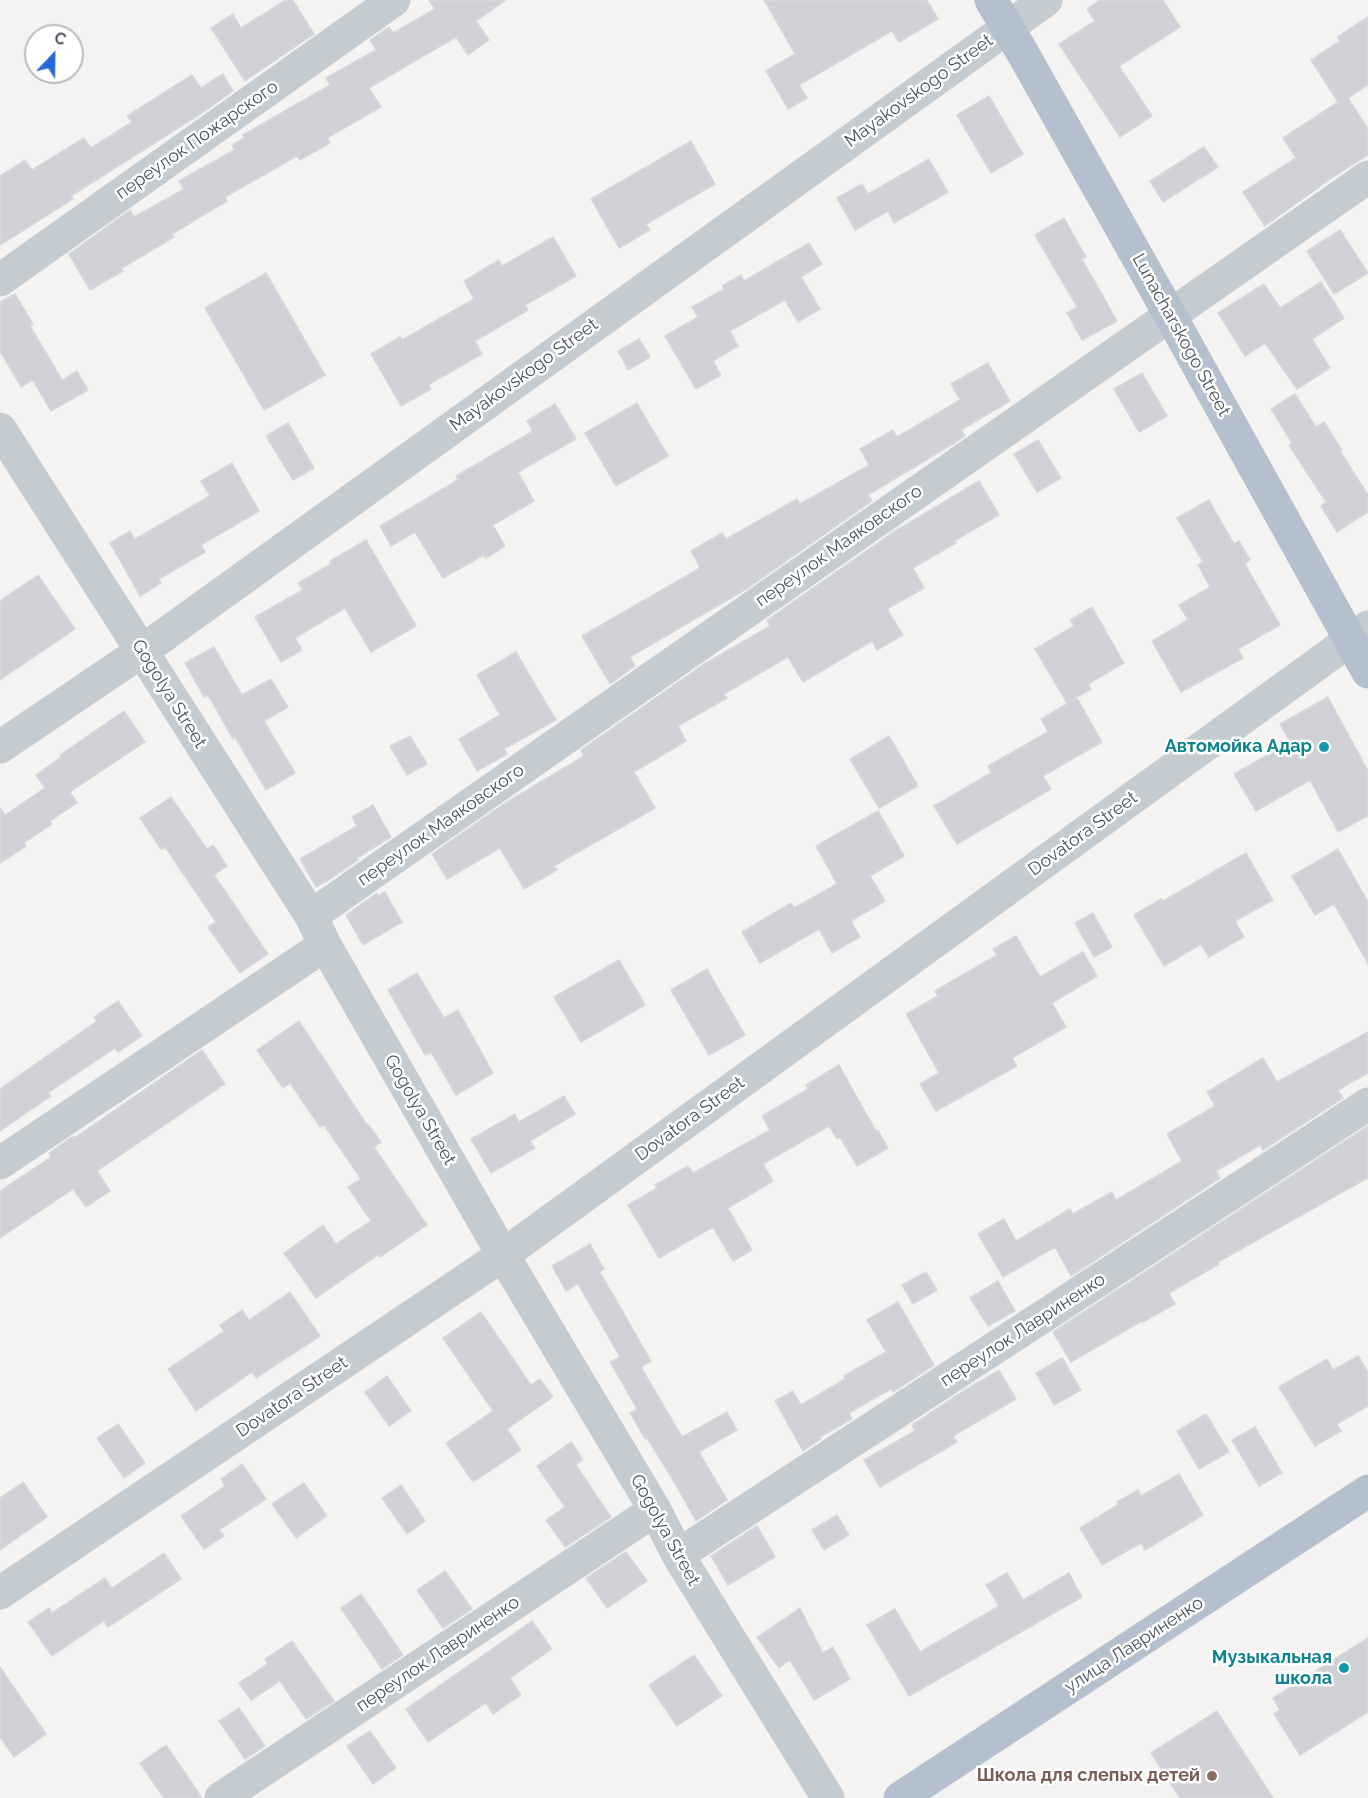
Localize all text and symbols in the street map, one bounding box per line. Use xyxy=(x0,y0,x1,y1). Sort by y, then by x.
north arrow xyxy=(24,24,84,84)
text: С xyxy=(52,28,69,50)
street label: Mayakovskogo Street xyxy=(841,30,997,152)
street label: переулок Пожарского xyxy=(112,76,282,204)
street label: Lunacharskogo Street xyxy=(1127,250,1235,420)
street label: Mayakovskogo Street xyxy=(446,314,602,436)
street label: переулок Маяковского xyxy=(752,480,926,612)
street label: Gogolya Street xyxy=(127,636,211,752)
place label: Автомойка Адар xyxy=(1165,736,1312,758)
marker: Автомойка Адар xyxy=(1317,740,1331,754)
street label: переулок Маяковского xyxy=(354,759,528,891)
street label: Dovatora Street xyxy=(1024,787,1142,881)
street label: Gogolya Street xyxy=(380,1051,460,1169)
street label: Dovatora Street xyxy=(631,1072,749,1166)
street label: переулок Лавриненко xyxy=(936,1269,1110,1391)
street label: Dovatora Street xyxy=(232,1352,352,1442)
street label: Gogolya Street xyxy=(626,1471,704,1589)
street label: переулок Лавриненко xyxy=(352,1591,524,1717)
street label: улица Лавриненко xyxy=(1061,1592,1207,1698)
place label: Музыкальная школа xyxy=(1212,1647,1332,1690)
marker: Музыкальная школа xyxy=(1337,1661,1351,1675)
place label: Школа для слепых детей xyxy=(977,1765,1200,1787)
marker: Школа для слепых детей xyxy=(1205,1769,1219,1783)

